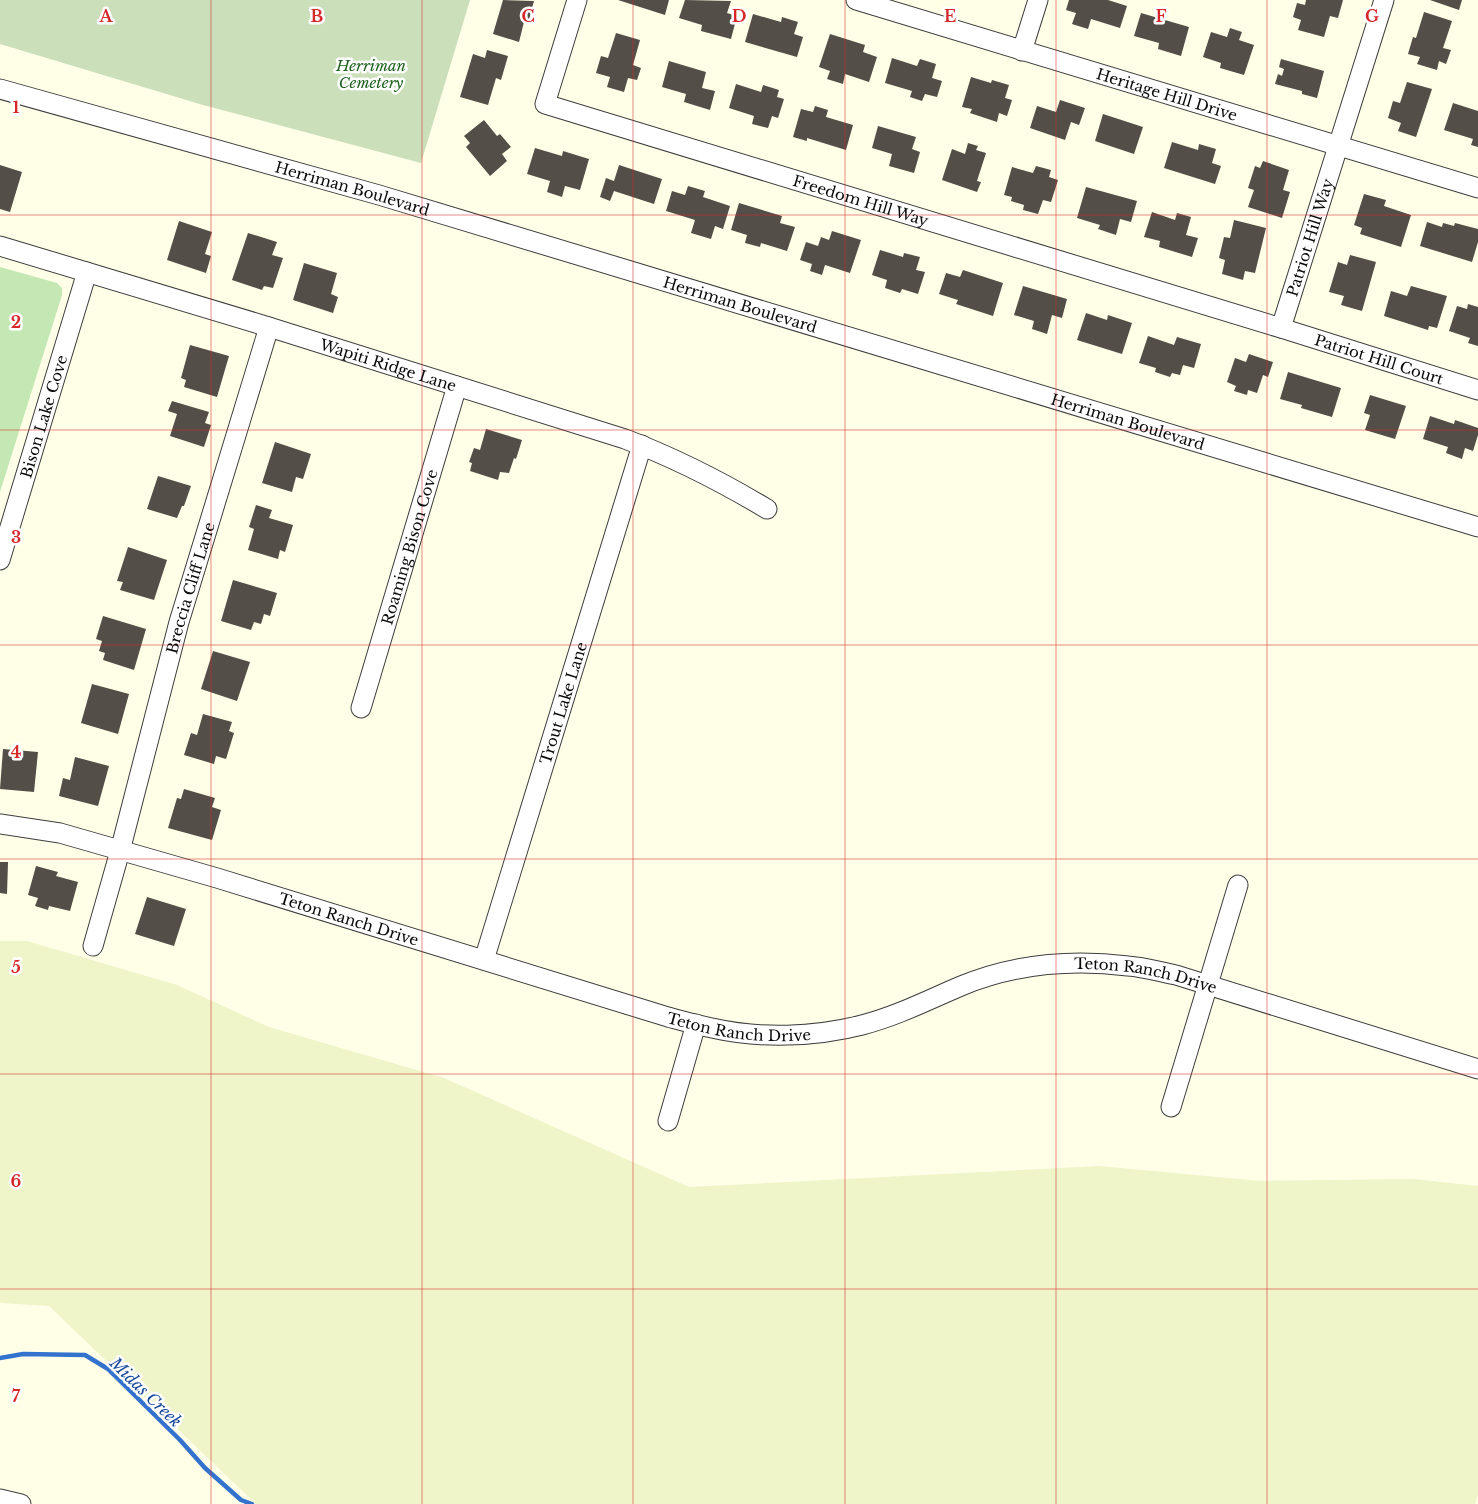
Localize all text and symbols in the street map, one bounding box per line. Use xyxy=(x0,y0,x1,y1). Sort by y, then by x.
text: A xyxy=(99,6,114,26)
text: B xyxy=(311,6,324,26)
text: C xyxy=(521,6,535,26)
text: D xyxy=(732,6,746,26)
text: E xyxy=(944,6,956,26)
text: F xyxy=(1155,6,1167,26)
text: G xyxy=(1365,6,1379,26)
park label: Herriman Cemetery xyxy=(335,56,406,92)
street label: Heritage Hill Drive xyxy=(1094,64,1240,124)
text: 1 xyxy=(13,97,20,117)
street label: Herriman Boulevard xyxy=(273,157,432,219)
street label: Freedom Hill Way xyxy=(791,171,931,230)
street label: Patriot Hill Way xyxy=(1282,176,1337,299)
street label: Herriman Boulevard xyxy=(661,272,820,336)
text: 2 xyxy=(11,312,21,332)
street label: Patriot Hill Court xyxy=(1312,330,1446,388)
street label: Wapiti Ridge Lane xyxy=(317,334,459,395)
street label: Bison Lake Cove xyxy=(16,353,71,480)
street label: Herriman Boulevard xyxy=(1049,389,1207,453)
street label: Roaming Bison Cove xyxy=(377,467,441,627)
street label: Breccia Cliff Lane xyxy=(162,520,218,656)
text: 3 xyxy=(11,527,21,547)
street label: Trout Lake Lane xyxy=(535,639,591,766)
text: 4 xyxy=(11,742,21,762)
street label: Teton Ranch Drive xyxy=(277,888,421,949)
street label: Teton Ranch Drive xyxy=(1074,954,1219,997)
text: 5 xyxy=(11,957,21,977)
street label: Teton Ranch Drive xyxy=(665,1008,812,1045)
text: 6 xyxy=(11,1171,22,1191)
water label: Midas Creek xyxy=(105,1352,186,1431)
text: 7 xyxy=(12,1386,21,1406)

